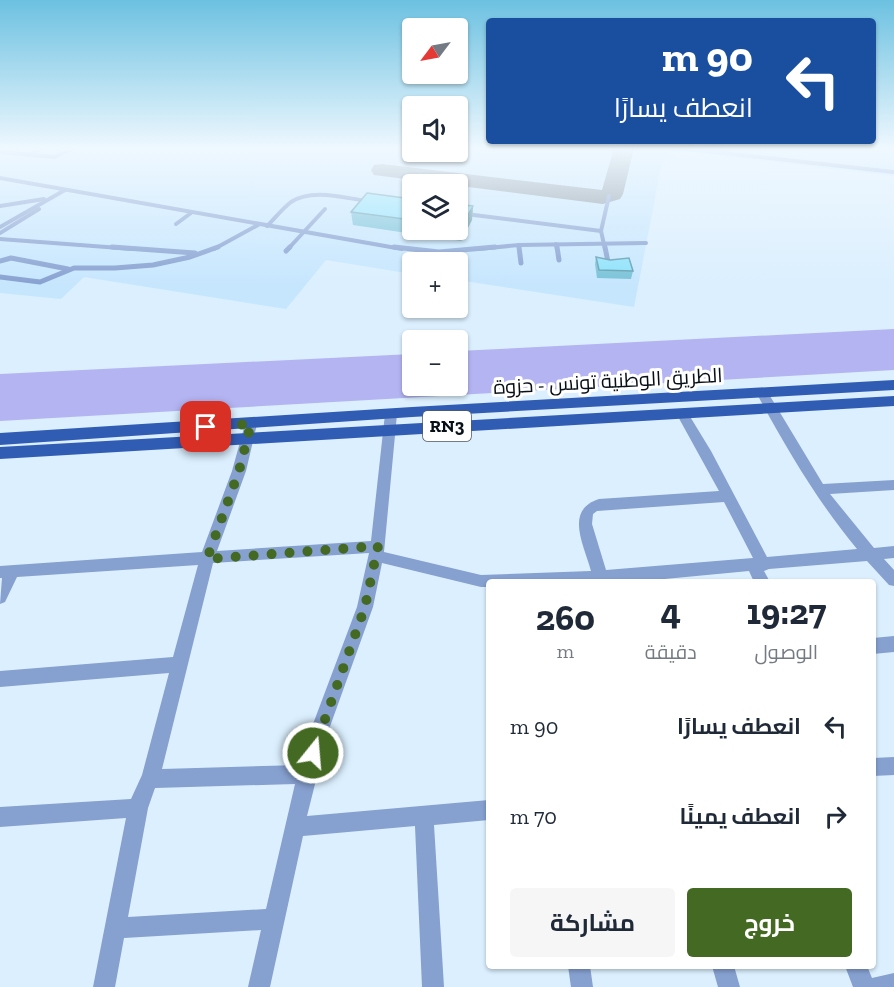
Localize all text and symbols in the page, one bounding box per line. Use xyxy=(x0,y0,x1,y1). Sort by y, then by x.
north arrow xyxy=(402,18,468,84)
map controls xyxy=(402,18,468,396)
text: 90 m xyxy=(662,31,753,82)
icon: left xyxy=(774,42,852,120)
text: انعطف يسارًا xyxy=(614,92,753,124)
button: sound xyxy=(402,96,468,162)
button: layers xyxy=(402,174,468,240)
button: + xyxy=(402,252,468,318)
button: − xyxy=(402,330,468,396)
street label: الطريق الوطنية تونس - حزوة xyxy=(493,363,723,400)
pin xyxy=(180,401,231,452)
icon: arrive xyxy=(189,410,222,443)
road number: RN3 xyxy=(423,411,471,441)
text: 4 xyxy=(660,590,681,633)
text: 19:27 xyxy=(746,590,826,633)
text: 260 xyxy=(536,596,595,639)
text: m xyxy=(557,639,574,663)
text: دقيقة xyxy=(645,640,697,664)
text: الوصول xyxy=(755,640,818,664)
icon: left xyxy=(819,710,852,743)
text: 90 m xyxy=(510,713,558,740)
text: انعطف يسارًا xyxy=(677,713,801,740)
position arrow xyxy=(281,721,345,785)
icon: right xyxy=(819,800,852,833)
text: 70 m xyxy=(510,803,557,830)
text: انعطف يمينًا xyxy=(680,803,801,830)
button: مشاركة xyxy=(510,888,675,957)
button: خروج xyxy=(687,888,852,957)

